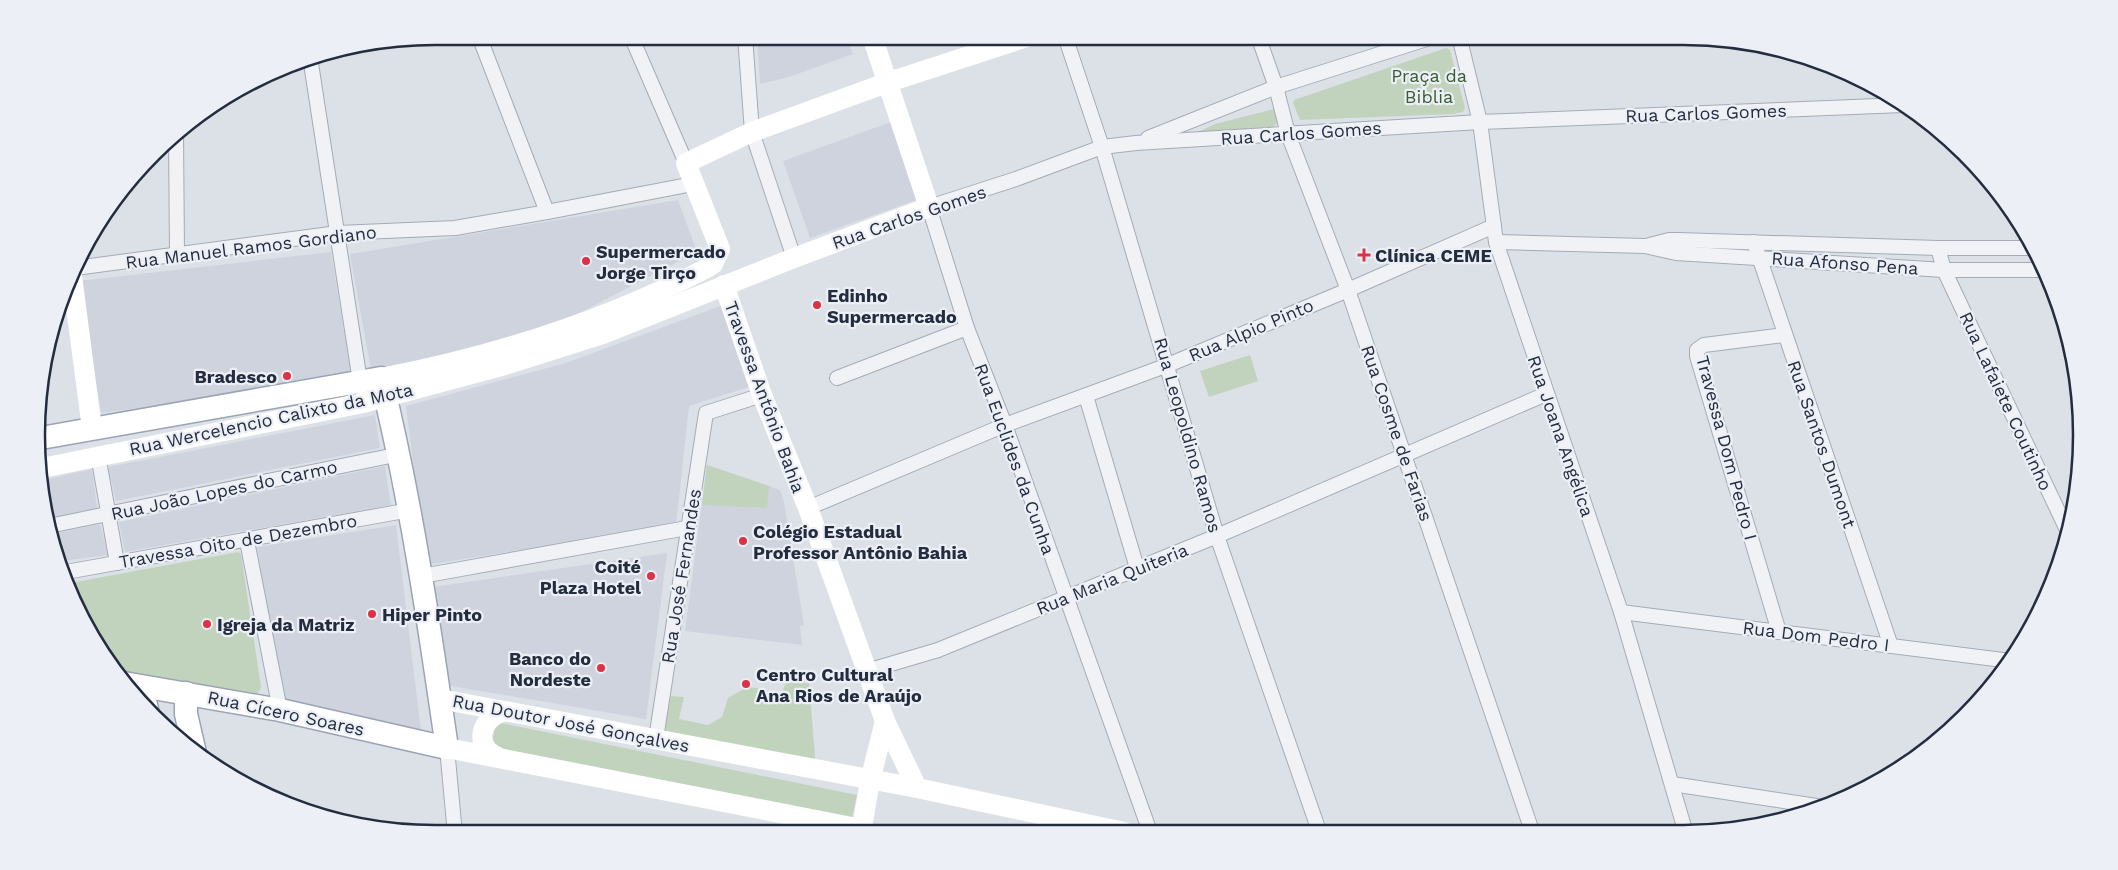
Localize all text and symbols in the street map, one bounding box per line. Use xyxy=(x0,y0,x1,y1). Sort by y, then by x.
park label: Praça da Biblia xyxy=(1391,65,1467,107)
street label: Rua Carlos Gomes xyxy=(1625,100,1787,126)
street label: Rua Carlos Gomes xyxy=(1220,117,1382,149)
street label: Rua Carlos Gomes xyxy=(829,181,989,253)
street label: Rua Manuel Ramos Gordiano xyxy=(124,221,378,273)
place label: Supermercado Jorge Tirço xyxy=(596,241,726,283)
place label: Clínica CEME xyxy=(1375,245,1492,266)
street label: Rua Afonso Pena xyxy=(1771,247,1919,279)
marker: Clínica CEME xyxy=(1357,248,1371,262)
marker: Supermercado Jorge Tirço xyxy=(580,255,592,267)
place label: Edinho Supermercado xyxy=(827,285,957,327)
street label: Rua Alpio Pinto xyxy=(1185,294,1317,366)
street label: Travessa Antônio Bahia xyxy=(720,298,810,496)
marker: Edinho Supermercado xyxy=(811,299,823,311)
street label: Rua Lafaiete Coutinho xyxy=(1955,308,2057,494)
street label: Rua Leopoldino Ramos xyxy=(1150,335,1226,535)
street label: Rua Cosme de Farias xyxy=(1357,342,1437,524)
street label: Rua Joana Angélica xyxy=(1524,353,1598,519)
street label: Travessa Dom Pedro I xyxy=(1692,353,1762,543)
street label: Rua Santos Dumont xyxy=(1783,357,1861,531)
street label: Rua Euclides da Cunha xyxy=(971,361,1059,557)
place label: Bradesco xyxy=(194,366,277,387)
marker: Bradesco xyxy=(281,370,293,382)
street label: Rua Wercelencio Calixto da Mota xyxy=(127,379,415,459)
street label: Rua João Lopes do Carmo xyxy=(109,456,339,524)
street label: Rua José Fernandes xyxy=(657,487,705,665)
street label: Travessa Oito de Dezembro xyxy=(117,510,359,572)
place label: Colégio Estadual Professor Antônio Bahia xyxy=(753,521,968,563)
marker: Colégio Estadual Professor Antônio Bahia xyxy=(737,535,749,547)
street label: Rua Maria Quiteria xyxy=(1033,539,1191,619)
place label: Coité Plaza Hotel xyxy=(540,556,641,598)
marker: Coité Plaza Hotel xyxy=(645,570,657,582)
place label: Hiper Pinto xyxy=(382,604,482,625)
marker: Hiper Pinto xyxy=(366,608,378,620)
place label: Igreja da Matriz xyxy=(217,614,355,635)
street label: Rua Dom Pedro I xyxy=(1741,617,1891,655)
marker: Igreja da Matriz xyxy=(201,618,213,630)
place label: Banco do Nordeste xyxy=(509,648,591,690)
marker: Banco do Nordeste xyxy=(595,662,607,674)
place label: Centro Cultural Ana Rios de Araújo xyxy=(756,664,922,706)
marker: Centro Cultural Ana Rios de Araújo xyxy=(740,678,752,690)
street label: Rua Cícero Soares xyxy=(206,686,366,740)
street label: Rua Doutor José Gonçalves xyxy=(451,690,691,756)

